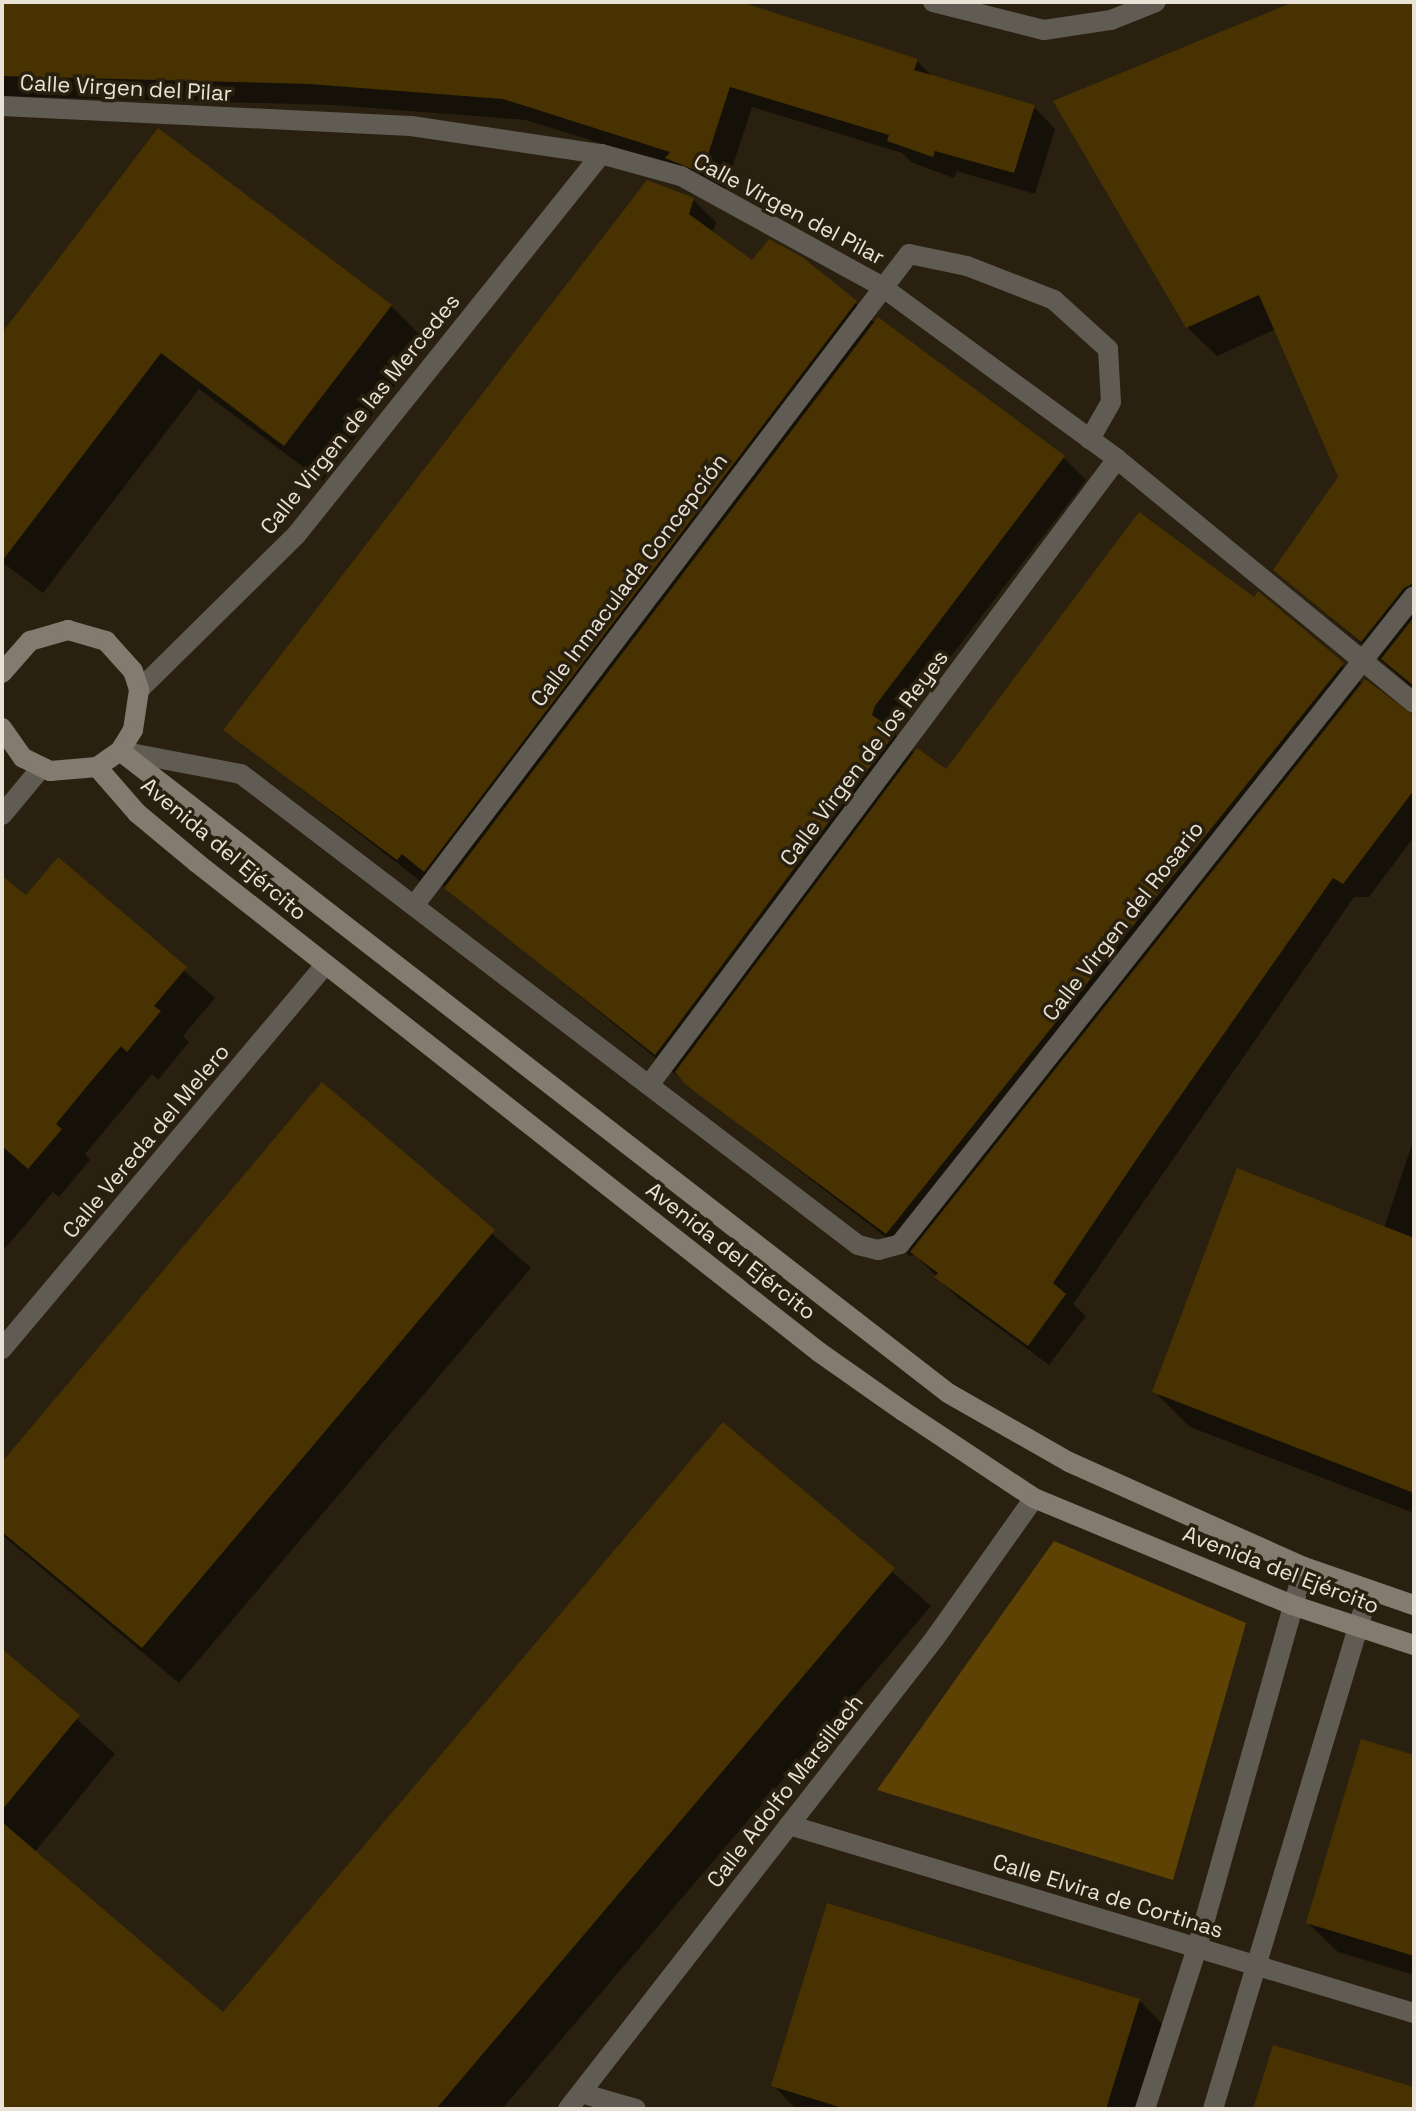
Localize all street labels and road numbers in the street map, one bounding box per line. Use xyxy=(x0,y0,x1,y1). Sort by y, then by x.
street label: Calle Virgen del Pilar xyxy=(19,69,233,107)
street label: Calle Virgen del Pilar xyxy=(689,147,889,271)
street label: Calle Virgen de las Mercedes xyxy=(255,288,465,540)
street label: Calle Inmaculada Concepción xyxy=(525,448,733,712)
street label: Calle Virgen de los Reyes xyxy=(774,645,954,871)
street label: Avenida del Ejército xyxy=(136,772,312,926)
street label: Calle Virgen del Rosario xyxy=(1037,816,1209,1026)
street label: Calle Vereda del Melero xyxy=(57,1038,235,1244)
street label: Avenida del Ejército xyxy=(641,1177,821,1325)
street label: Avenida del Ejército xyxy=(1179,1520,1383,1620)
street label: Calle Adolfo Marsillach xyxy=(701,1689,869,1893)
street label: Calle Elvira de Cortinas xyxy=(990,1848,1226,1944)

